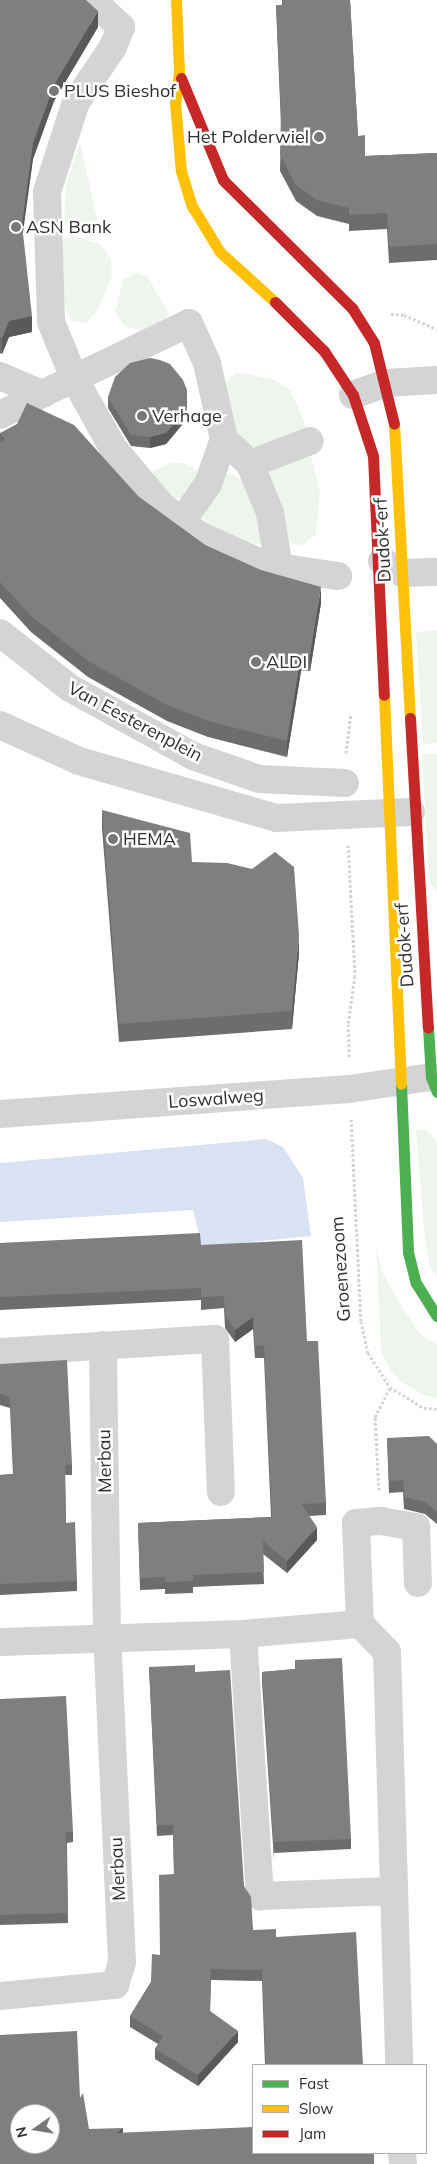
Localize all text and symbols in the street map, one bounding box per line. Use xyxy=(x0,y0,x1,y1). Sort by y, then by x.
place label: PLUS Bieshof xyxy=(64,80,176,102)
marker: PLUS Bieshof xyxy=(48,85,60,97)
place label: Het Polderwiel xyxy=(187,126,309,148)
marker: Het Polderwiel xyxy=(313,131,325,143)
place label: ASN Bank xyxy=(26,216,111,238)
marker: ASN Bank xyxy=(10,221,22,233)
place label: Verhage xyxy=(152,405,222,427)
marker: Verhage xyxy=(136,410,148,422)
street label: Dudok-erf xyxy=(370,497,396,583)
place label: ALDI xyxy=(266,651,307,673)
marker: ALDI xyxy=(250,656,262,668)
street label: Van Eesterenplein xyxy=(64,677,206,767)
place label: HEMA xyxy=(123,828,176,850)
marker: HEMA xyxy=(107,833,119,845)
street label: Dudok-erf xyxy=(391,902,419,988)
street label: Loswalweg xyxy=(168,1085,264,1113)
street label: Groenezoom xyxy=(327,1216,355,1322)
street label: Merbau xyxy=(94,1429,116,1493)
street label: Merbau xyxy=(106,1837,130,1901)
legend xyxy=(252,2064,427,2154)
text: Fast xyxy=(299,2074,329,2093)
text: Slow xyxy=(299,2099,333,2118)
north arrow xyxy=(10,2104,60,2154)
text: Jam xyxy=(299,2124,326,2143)
text: N xyxy=(11,2125,31,2139)

